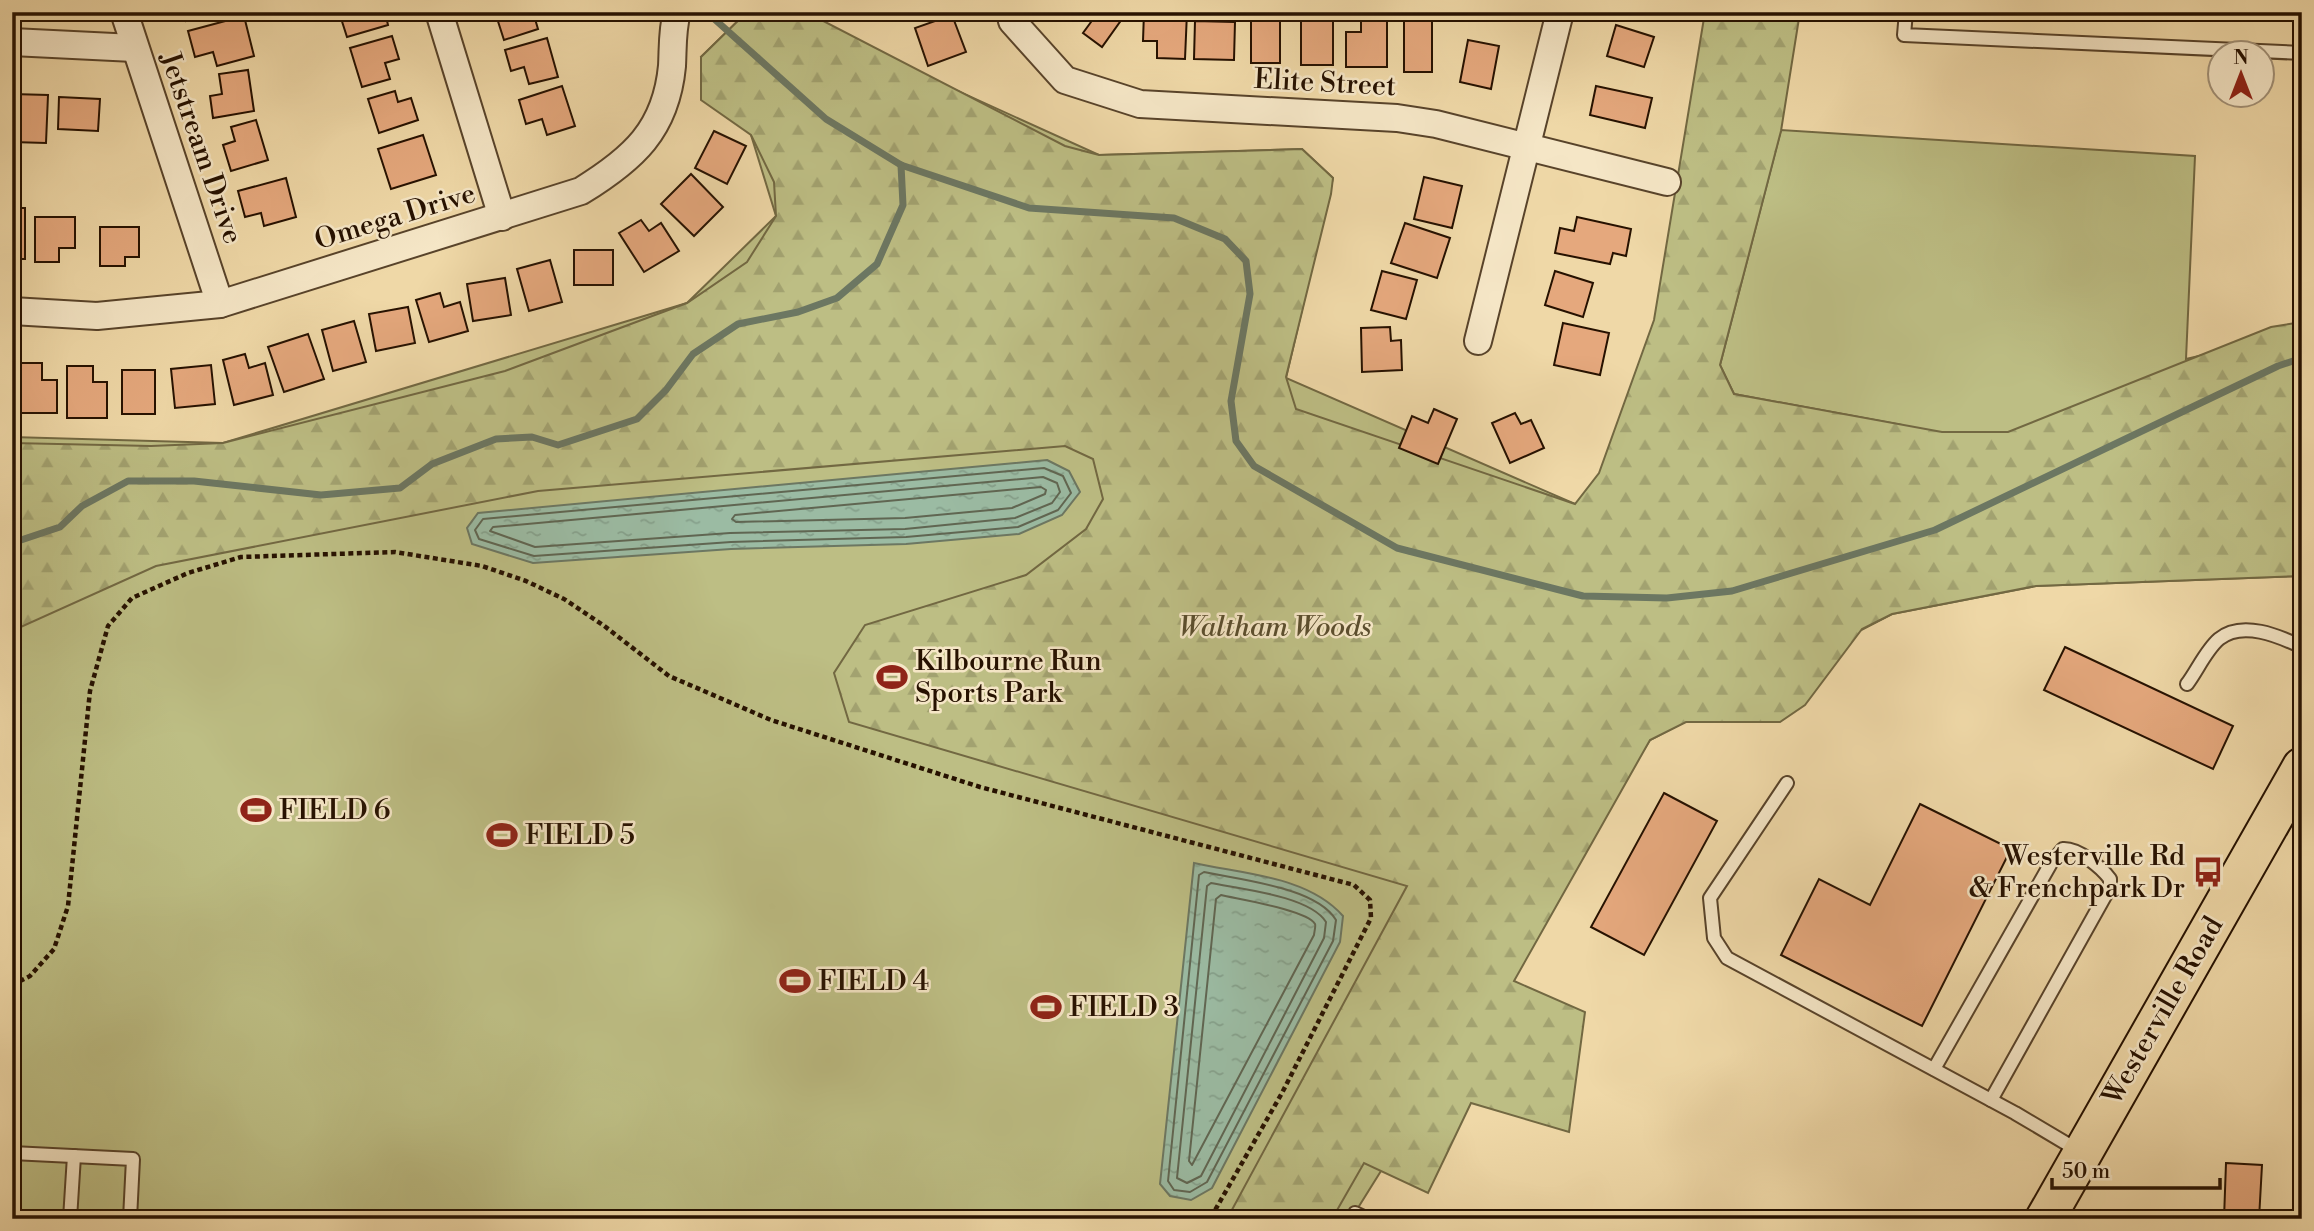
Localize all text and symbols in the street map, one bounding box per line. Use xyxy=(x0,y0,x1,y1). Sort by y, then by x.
north arrow xyxy=(2206,38,2276,108)
text: N xyxy=(2233,46,2249,70)
street label: Jetstream Drive xyxy=(152,47,250,248)
street label: Elite Street xyxy=(1253,62,1397,104)
street label: Omega Drive xyxy=(310,176,480,258)
park label: Waltham Woods xyxy=(1179,610,1371,645)
place label: Kilbourne Run Sports Park xyxy=(915,644,1102,711)
sports icon: Kilbourne Run Sports Park xyxy=(875,660,909,694)
sports icon: FIELD 6 xyxy=(239,793,273,827)
place label: FIELD 6 xyxy=(279,793,390,828)
sports icon: FIELD 5 xyxy=(485,818,519,852)
place label: FIELD 5 xyxy=(525,818,635,853)
place label: Westerville Rd & Frenchpark Dr xyxy=(1969,839,2185,906)
bus stop icon: Westerville Rd & Frenchpark Dr xyxy=(2191,855,2225,889)
street label: Westerville Road xyxy=(2094,910,2231,1112)
sports icon: FIELD 4 xyxy=(778,964,812,998)
place label: FIELD 4 xyxy=(818,964,929,999)
sports icon: FIELD 3 xyxy=(1029,990,1063,1024)
place label: FIELD 3 xyxy=(1069,990,1179,1025)
scale bar xyxy=(2052,1147,2220,1191)
text: 50 m xyxy=(2062,1159,2110,1185)

